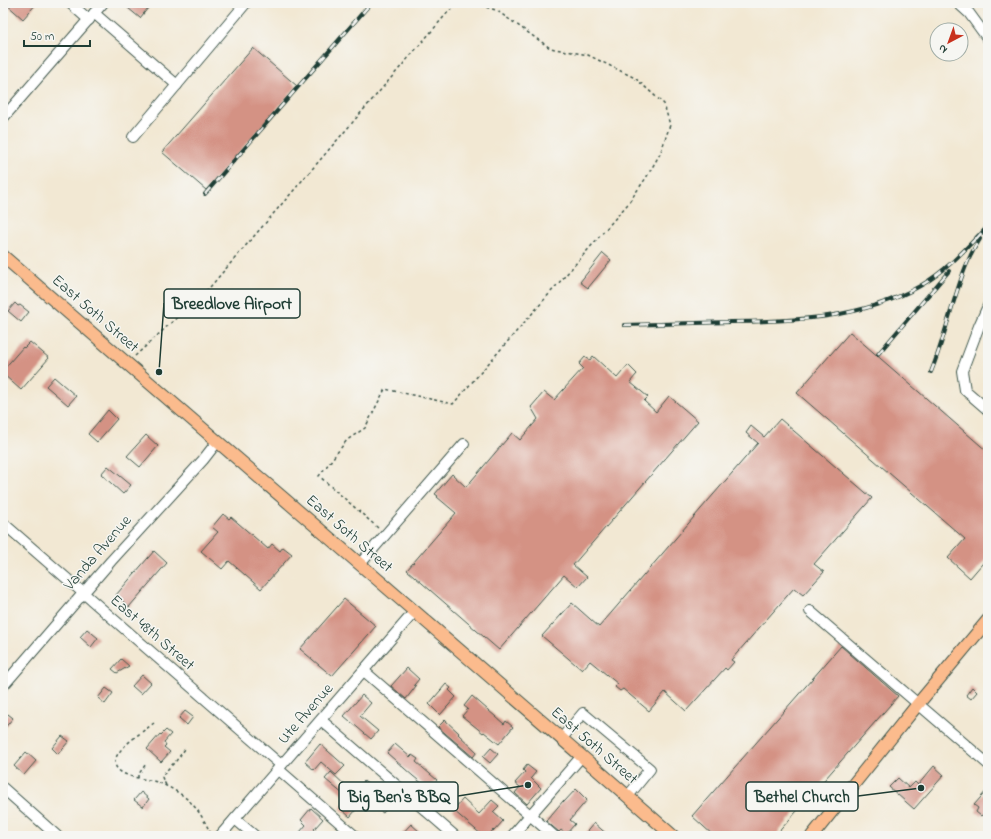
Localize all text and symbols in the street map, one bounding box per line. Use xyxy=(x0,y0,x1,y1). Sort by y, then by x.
scale bar xyxy=(24,22,90,48)
north arrow xyxy=(929,22,969,62)
text: 50 m xyxy=(30,28,54,46)
text: N xyxy=(935,40,951,57)
street label: East 50th Street xyxy=(46,269,145,359)
callout: Breedlove Airport xyxy=(164,289,300,318)
text: Breedlove Airport xyxy=(171,292,292,317)
street label: East 50th Street xyxy=(300,489,399,579)
street label: Vanda Avenue xyxy=(58,509,138,597)
street label: East 48th Street xyxy=(104,589,200,677)
street label: Ute Avenue xyxy=(273,677,340,750)
street label: East 50th Street xyxy=(545,701,644,791)
callout: Big Ben's BBQ xyxy=(339,782,458,811)
callout: Bethel Church xyxy=(746,782,858,811)
text: Big Ben's BBQ xyxy=(347,785,451,812)
text: Bethel Church xyxy=(753,785,850,810)

